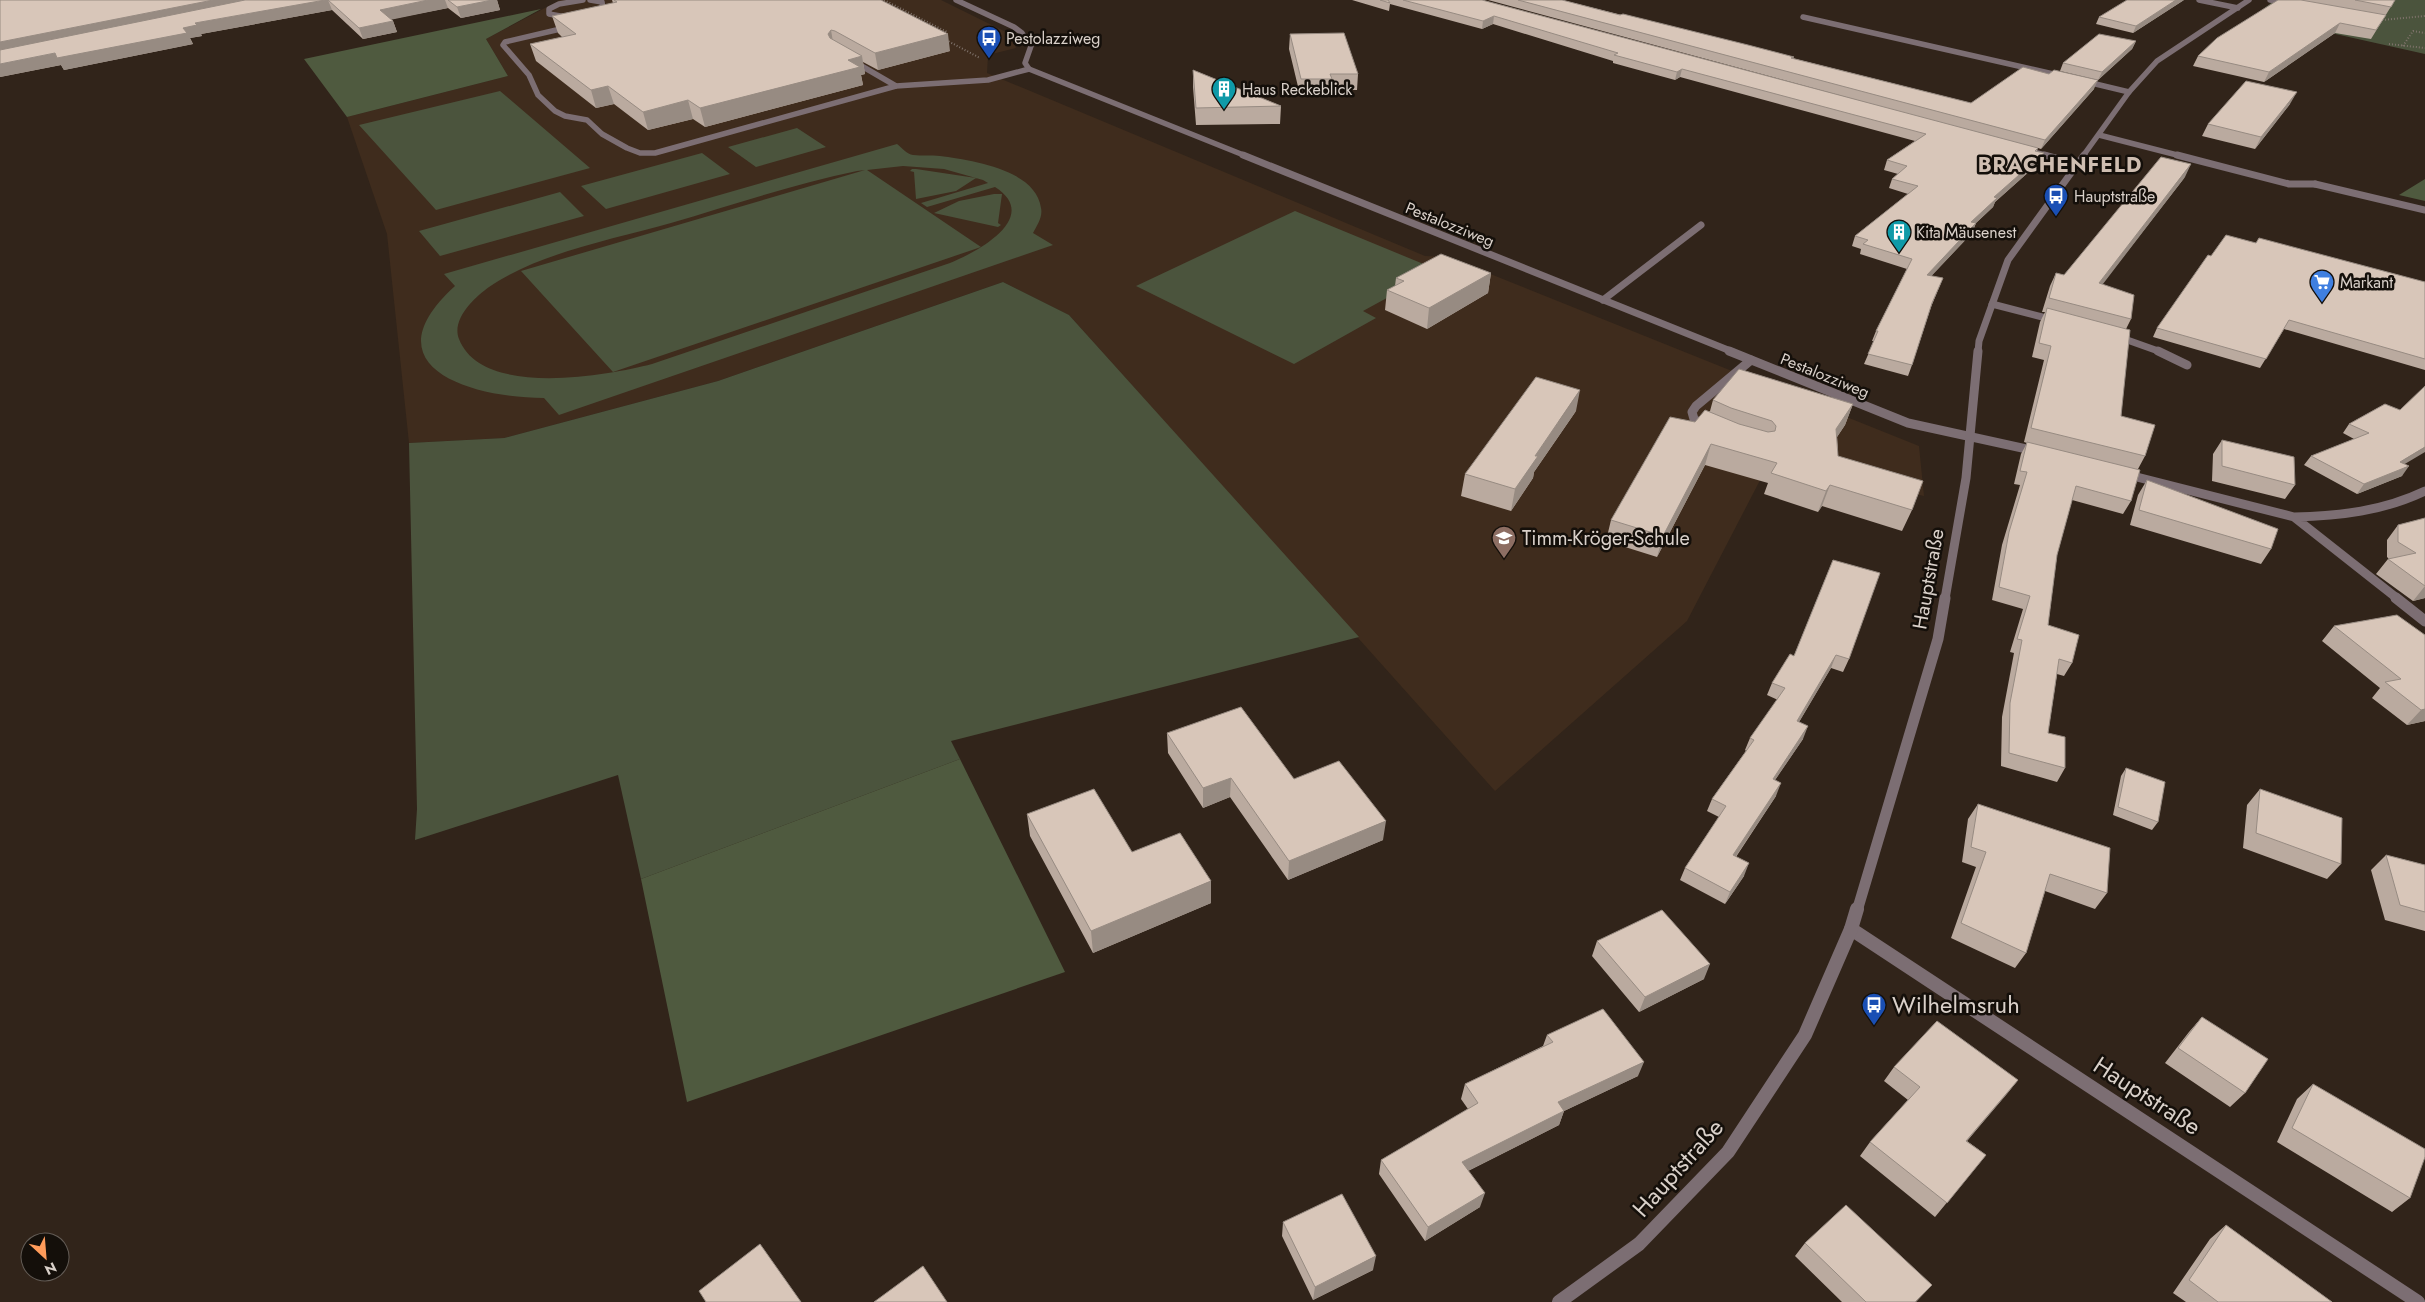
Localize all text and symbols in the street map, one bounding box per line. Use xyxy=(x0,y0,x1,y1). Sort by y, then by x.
bus stop icon: Pestolazziweg xyxy=(976,25,1002,59)
place label: Pestolazziweg xyxy=(1006,27,1100,50)
building icon: Haus Reckeblick xyxy=(1211,76,1237,110)
place label: Haus Reckeblick xyxy=(1242,78,1353,101)
district label: BRACHENFELD xyxy=(1978,150,2142,180)
bus stop icon: Hauptstraße xyxy=(2043,183,2069,217)
place label: Hauptstraße xyxy=(2074,185,2155,208)
street label: Pestalozziweg xyxy=(1402,196,1498,253)
building icon: Kita Mäusenest xyxy=(1886,219,1912,253)
place label: Kita Mäusenest xyxy=(1916,221,2016,244)
supermarket icon: Markant xyxy=(2309,269,2335,303)
place label: Markant xyxy=(2340,271,2393,294)
street label: Pestalozziweg xyxy=(1777,347,1873,404)
place label: Timm-Kröger-Schule xyxy=(1522,524,1690,553)
school or university icon: Timm-Kröger-Schule xyxy=(1491,525,1517,559)
street label: Hauptstraße xyxy=(1905,527,1952,632)
place label: Wilhelmsruh xyxy=(1892,987,2020,1022)
bus stop icon: Wilhelmsruh xyxy=(1861,992,1887,1026)
street label: Hauptstraße xyxy=(2087,1048,2208,1143)
street label: Hauptstraße xyxy=(1624,1111,1731,1225)
north arrow xyxy=(20,1232,70,1282)
text: N xyxy=(41,1257,60,1280)

